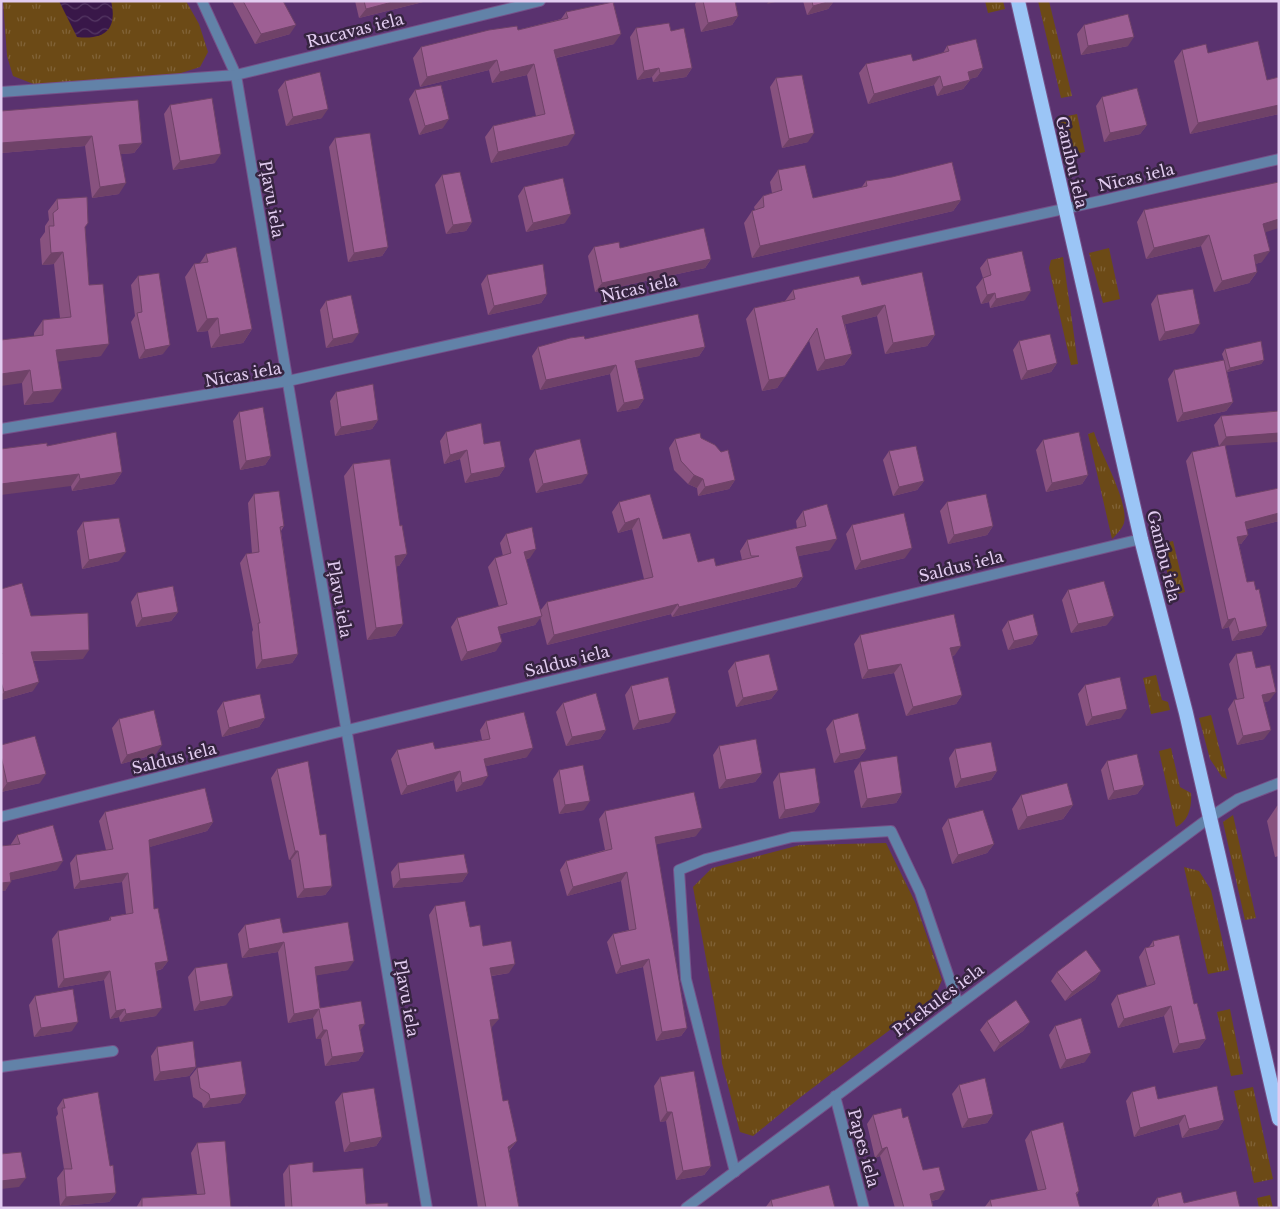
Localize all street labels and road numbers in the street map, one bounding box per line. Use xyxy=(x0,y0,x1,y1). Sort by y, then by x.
street label: Rucavas iela xyxy=(304,8,406,52)
street label: Ganību iela xyxy=(1052,114,1092,210)
street label: Nīcas iela xyxy=(1096,158,1176,195)
street label: Pļavu iela xyxy=(254,159,289,240)
street label: Nīcas iela xyxy=(599,269,679,306)
street label: Nīcas iela xyxy=(203,357,283,391)
street label: Ganību iela xyxy=(1143,508,1185,604)
street label: Saldus iela xyxy=(917,546,1005,586)
street label: Pļavu iela xyxy=(322,559,357,640)
street label: Saldus iela xyxy=(523,641,611,681)
street label: Saldus iela xyxy=(130,738,218,778)
street label: Pļavu iela xyxy=(389,958,424,1039)
street label: Priekules iela xyxy=(889,959,988,1041)
street label: Papes iela xyxy=(844,1107,884,1189)

